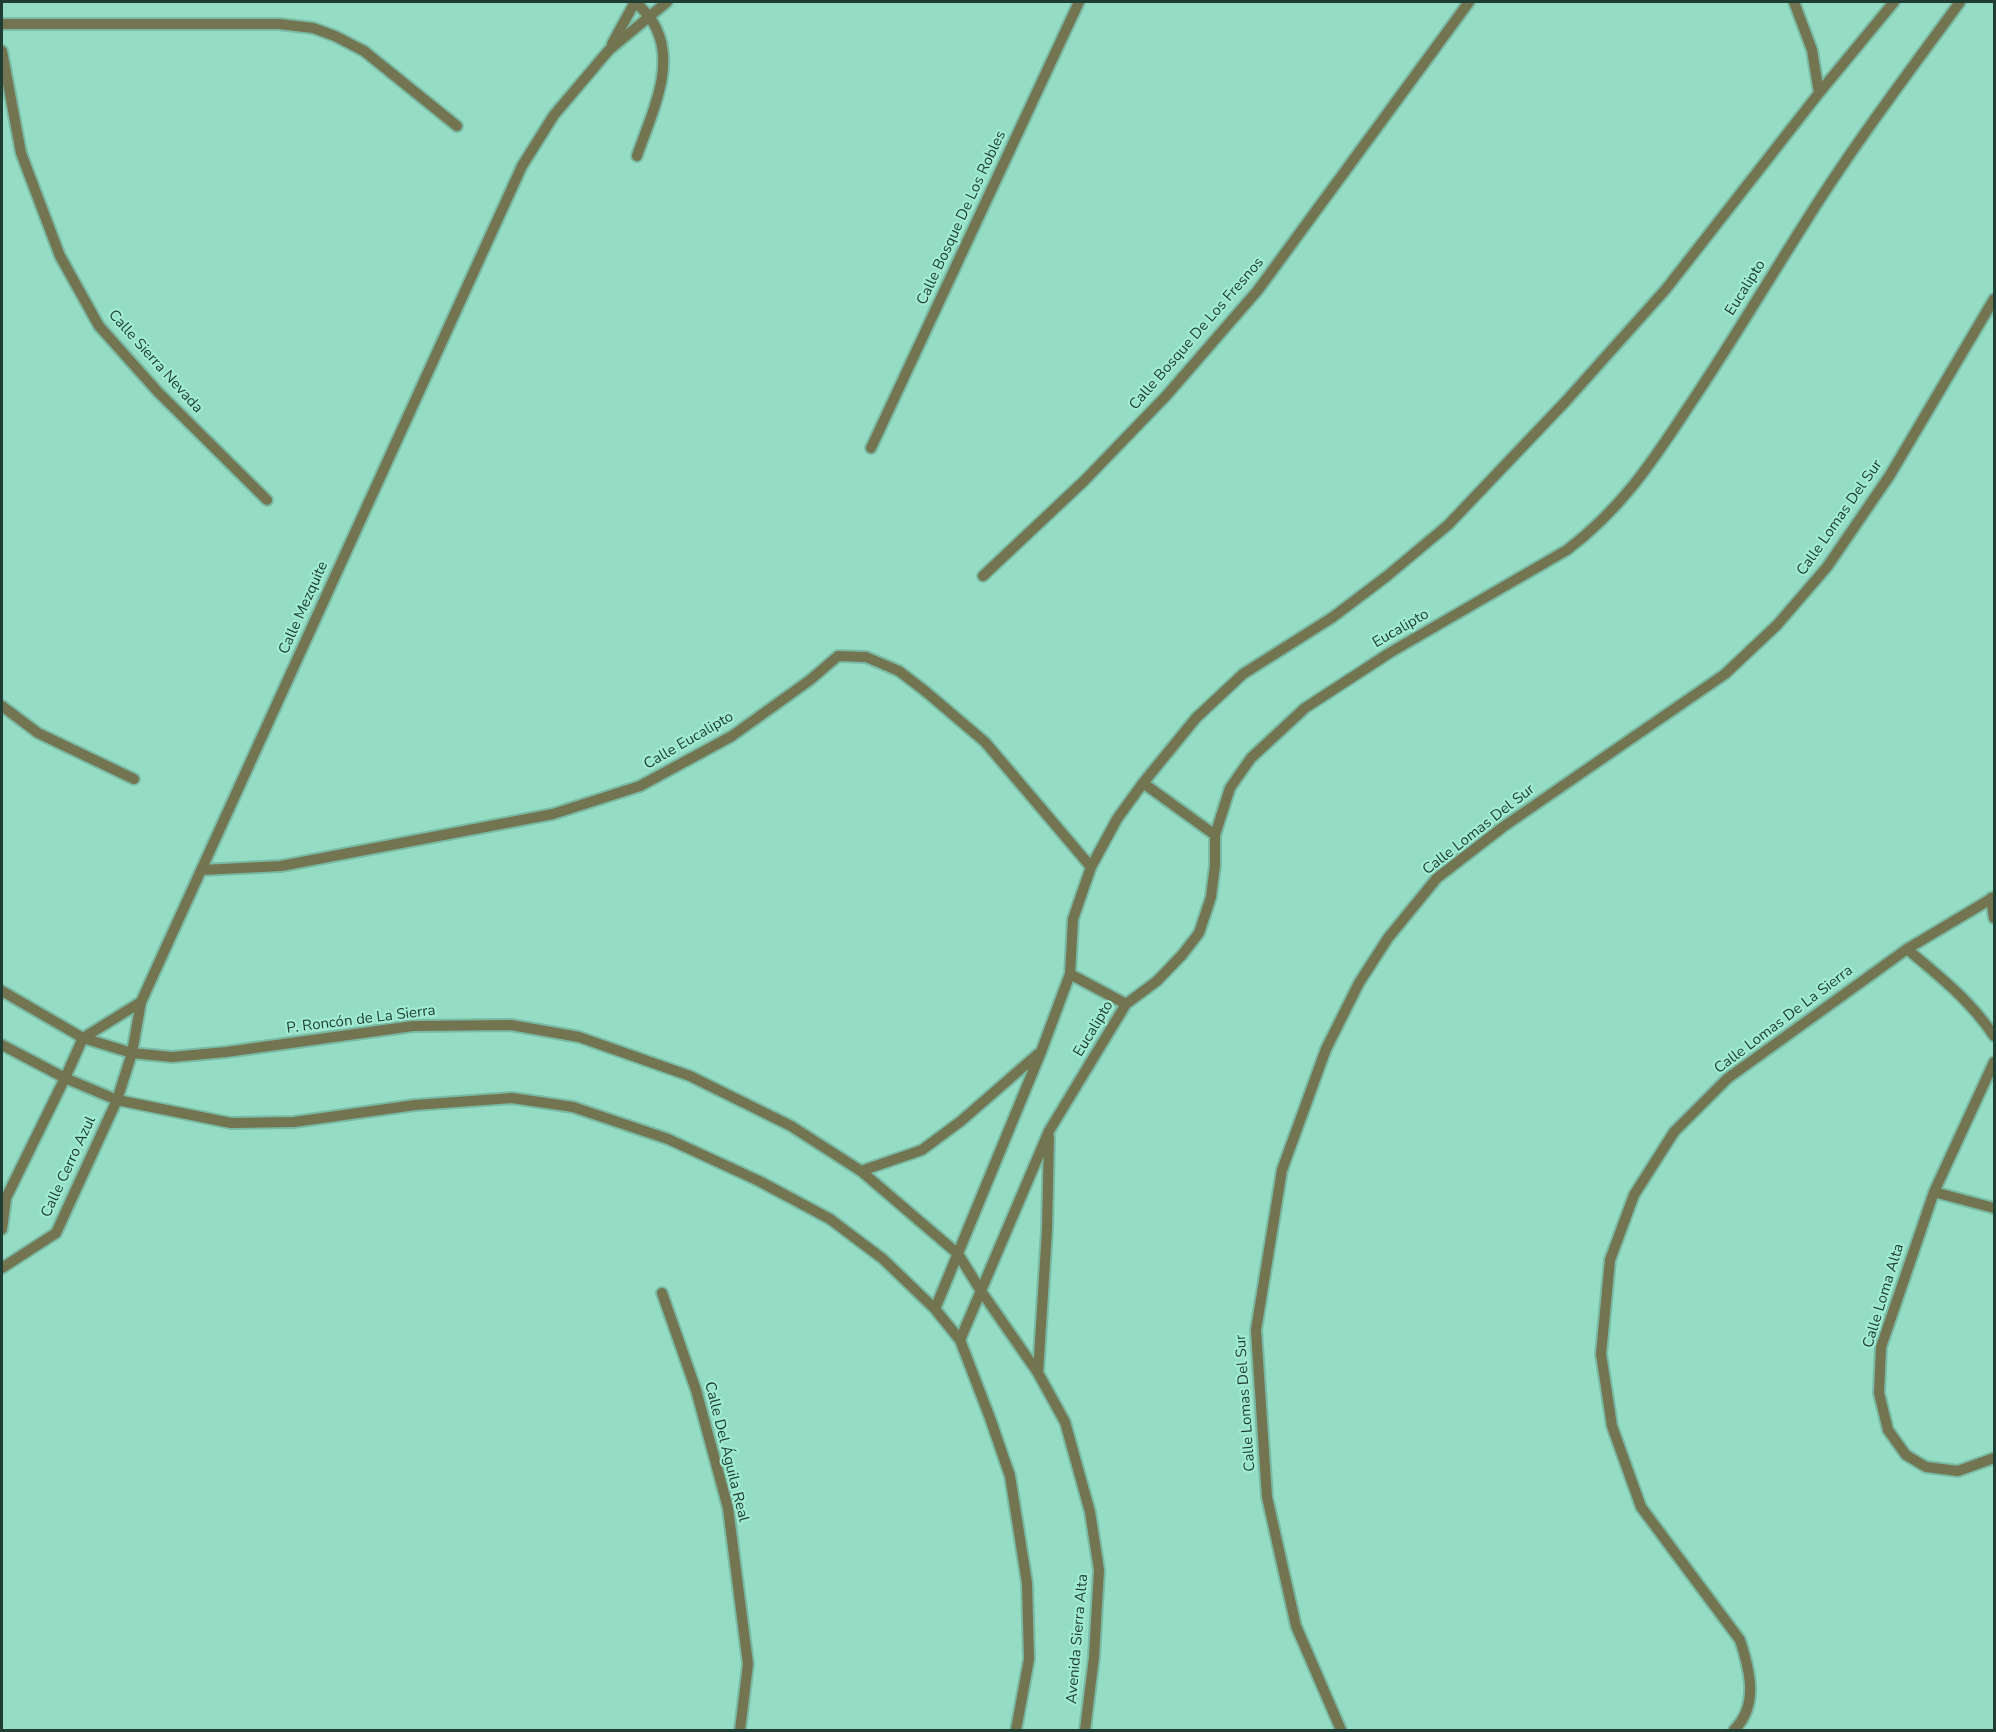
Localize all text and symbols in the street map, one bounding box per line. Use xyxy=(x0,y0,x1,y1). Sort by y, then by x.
street label: Calle Bosque De Los Robles xyxy=(914,128,1010,308)
street label: Calle Bosque De Los Fresnos xyxy=(1126,254,1268,414)
street label: Eucalipto xyxy=(1722,257,1770,319)
street label: Calle Sierra Nevada xyxy=(104,307,206,417)
street label: Calle Lomas Del Sur xyxy=(1793,457,1887,579)
street label: Calle Mezquite xyxy=(275,559,333,657)
street label: Eucalipto xyxy=(1370,606,1432,652)
street label: Calle Eucalipto xyxy=(641,708,737,774)
street label: Calle Lomas Del Sur xyxy=(1419,781,1539,879)
street label: Calle Lomas De La Sierra xyxy=(1711,962,1857,1078)
street label: Eucalipto xyxy=(1070,998,1118,1060)
street label: P. Roncón de La Sierra xyxy=(285,1002,437,1038)
street label: Calle Cerro Azul xyxy=(38,1114,100,1220)
street label: Calle Loma Alta xyxy=(1860,1242,1908,1350)
street label: Calle Lomas Del Sur xyxy=(1232,1334,1260,1472)
street label: Calle Del Águila Real xyxy=(700,1380,752,1524)
street label: Avenida Sierra Alta xyxy=(1063,1573,1093,1705)

